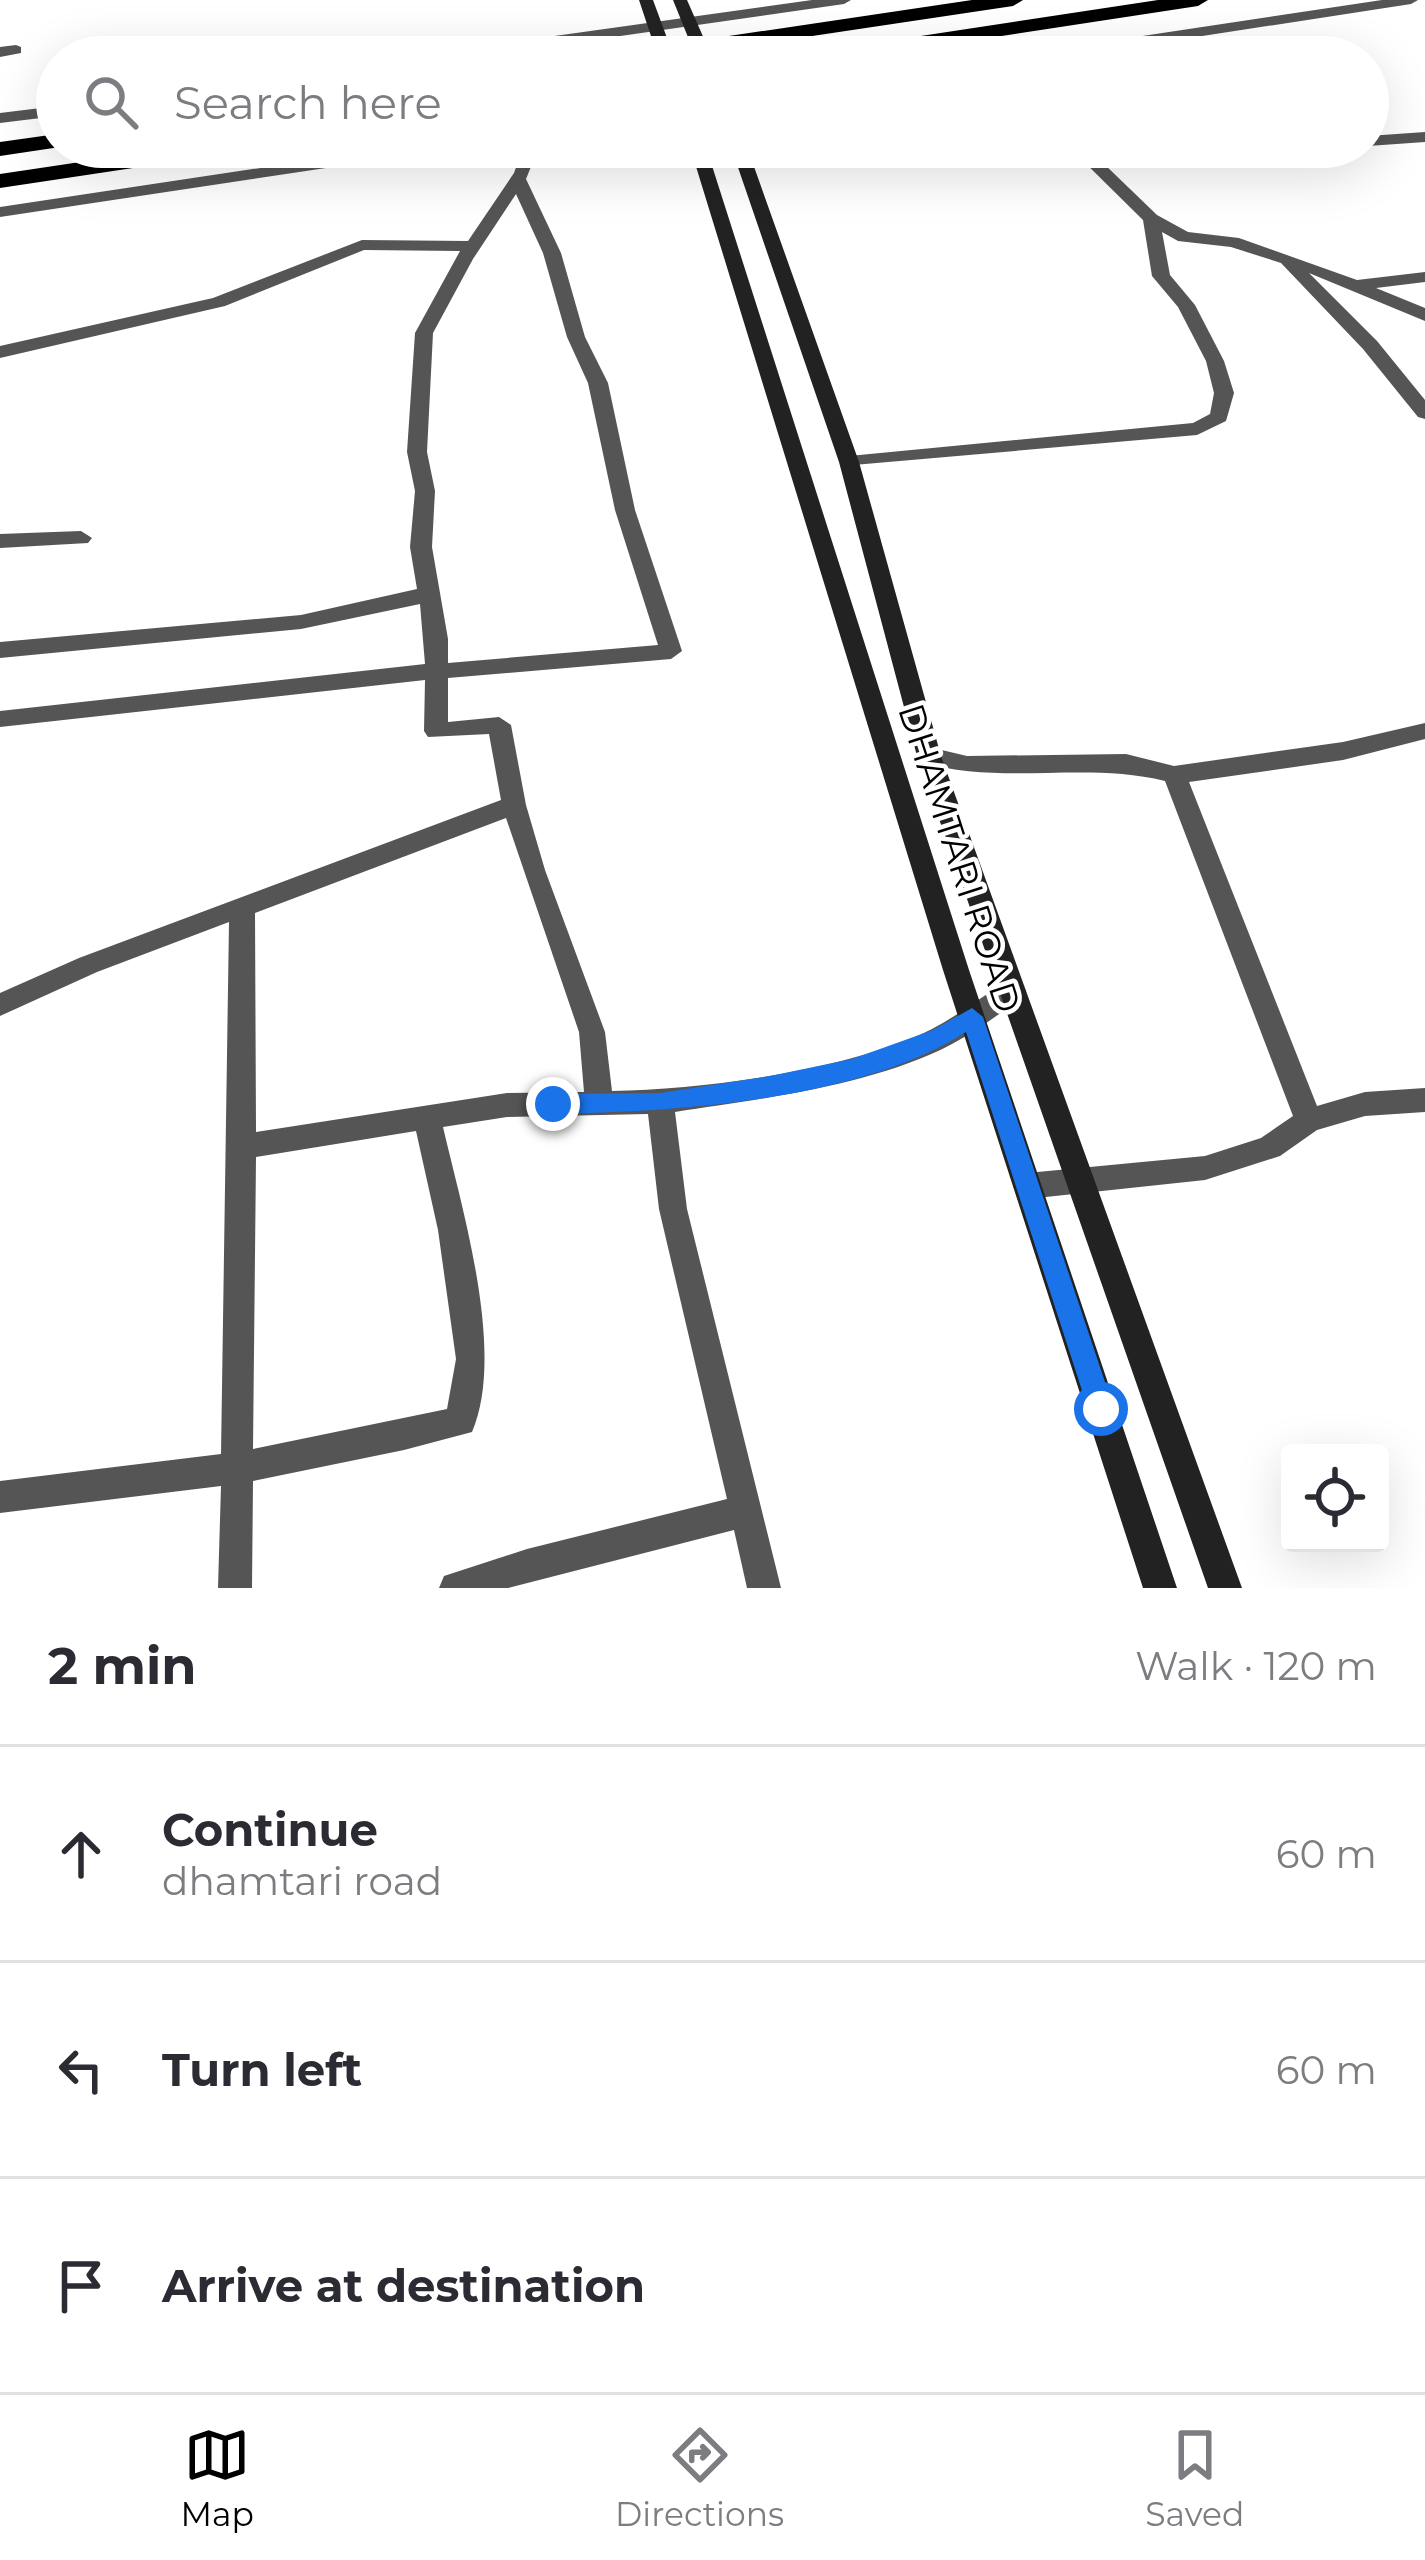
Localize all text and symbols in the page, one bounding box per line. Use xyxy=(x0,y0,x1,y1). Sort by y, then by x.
search box xyxy=(36,36,1389,168)
icon: search xyxy=(78,69,144,135)
text: Search here xyxy=(174,75,442,130)
street label: DHAMTARI ROAD xyxy=(889,698,1031,1018)
route end xyxy=(526,1077,580,1131)
route start xyxy=(1074,1382,1128,1436)
map controls xyxy=(1281,1444,1389,1552)
button: locate xyxy=(1281,1444,1389,1552)
text: 2 min xyxy=(48,1635,197,1697)
text: Walk · 120 m xyxy=(1135,1642,1377,1690)
text: Continue xyxy=(162,1802,378,1857)
icon: ahead xyxy=(48,1821,114,1887)
text: 60 m xyxy=(1276,1830,1377,1878)
text: dhamtari road xyxy=(162,1857,442,1905)
icon: left xyxy=(48,2037,114,2103)
text: Turn left xyxy=(162,2042,362,2097)
text: 60 m xyxy=(1276,2046,1377,2094)
icon: arrive xyxy=(48,2253,114,2319)
text: Arrive at destination xyxy=(162,2258,645,2313)
tab: Map xyxy=(181,2422,254,2534)
tab: Directions xyxy=(615,2422,784,2534)
tab: Saved xyxy=(1145,2422,1244,2534)

